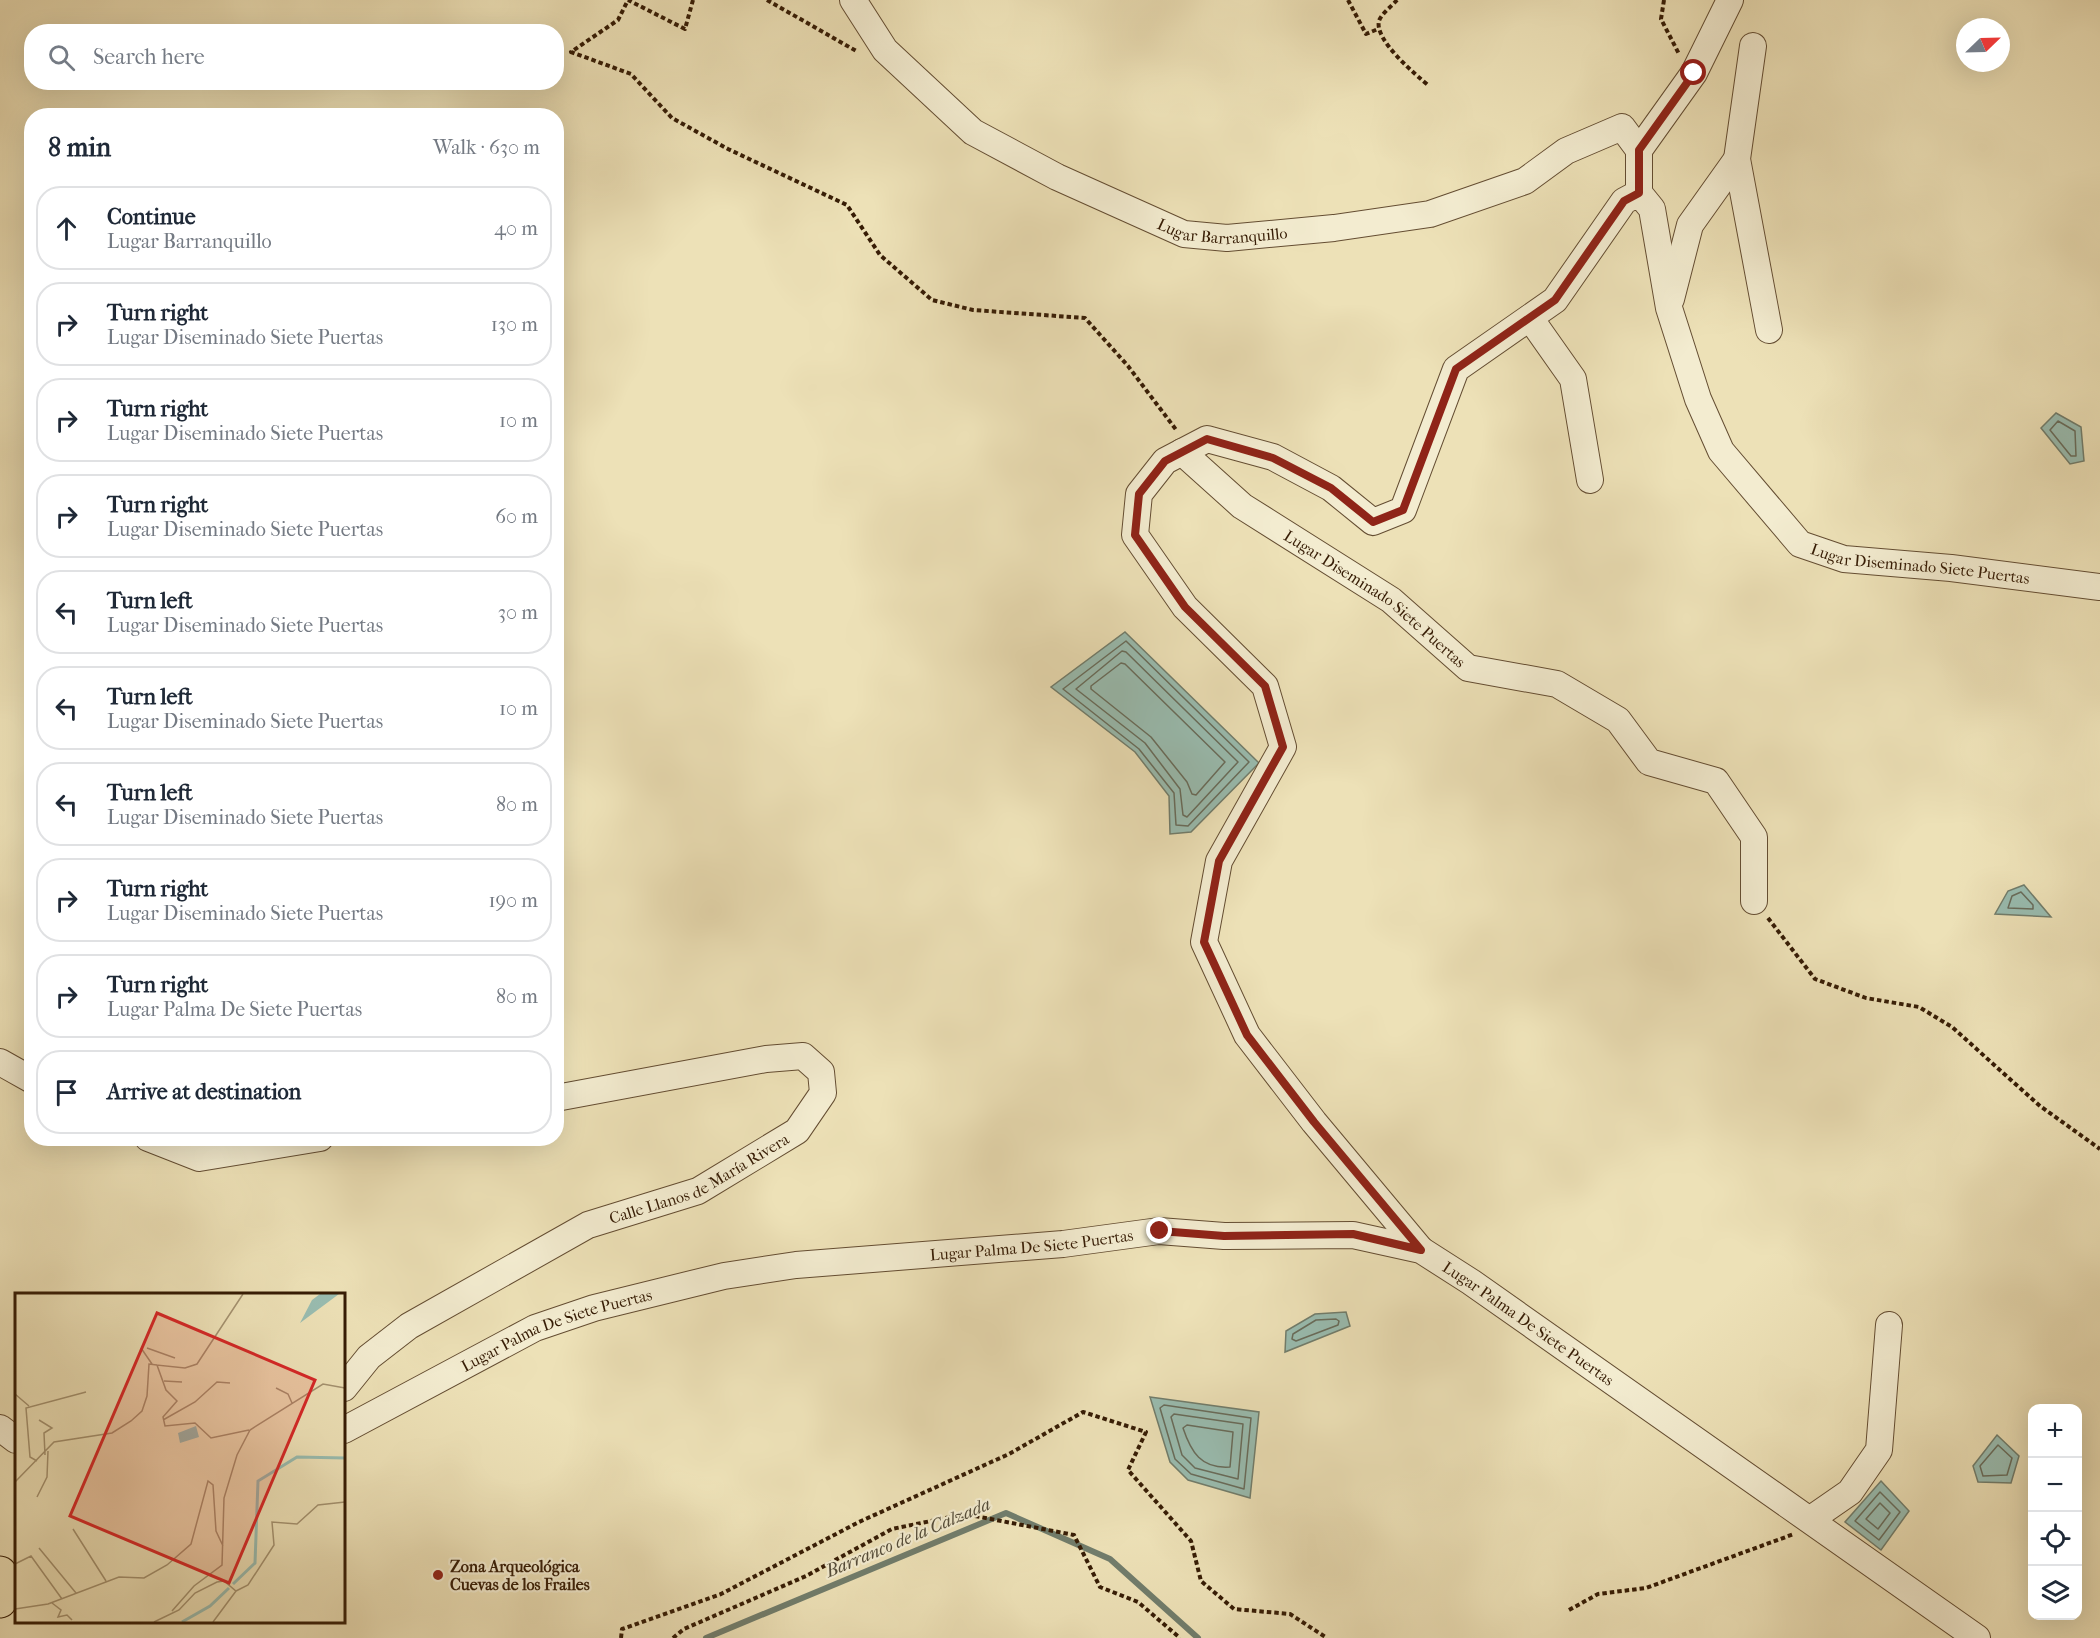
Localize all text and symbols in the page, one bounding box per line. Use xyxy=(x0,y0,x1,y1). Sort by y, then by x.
north arrow xyxy=(1956,18,2010,72)
search box xyxy=(24,24,564,90)
icon: search xyxy=(45,41,78,74)
text: Search here xyxy=(93,44,205,70)
route start xyxy=(1680,59,1706,85)
text: 8 min xyxy=(48,132,111,163)
text: Walk · 630 m xyxy=(433,136,540,159)
text: Continue xyxy=(107,204,196,230)
icon: ahead xyxy=(50,212,83,245)
street label: Lugar Barranquillo xyxy=(1154,214,1288,248)
text: 40 m xyxy=(494,217,538,240)
text: Lugar Barranquillo xyxy=(107,230,272,253)
text: Turn right xyxy=(107,300,208,326)
icon: right xyxy=(50,308,83,341)
text: 130 m xyxy=(491,313,538,336)
text: Lugar Diseminado Siete Puertas xyxy=(107,326,383,349)
text: Turn right xyxy=(107,396,208,422)
icon: right xyxy=(50,404,83,437)
text: 10 m xyxy=(499,409,538,432)
text: Lugar Diseminado Siete Puertas xyxy=(107,422,383,445)
text: Turn right xyxy=(107,492,208,518)
icon: right xyxy=(50,500,83,533)
text: 60 m xyxy=(495,505,538,528)
text: Lugar Diseminado Siete Puertas xyxy=(107,518,383,541)
street label: Lugar Diseminado Siete Puertas xyxy=(1281,526,1470,671)
street label: Lugar Diseminado Siete Puertas xyxy=(1808,539,2031,587)
text: Turn left xyxy=(107,588,193,614)
icon: left xyxy=(50,596,83,629)
text: 30 m xyxy=(498,601,538,624)
text: Lugar Diseminado Siete Puertas xyxy=(107,614,383,637)
text: Turn left xyxy=(107,684,193,710)
icon: left xyxy=(50,692,83,725)
text: 10 m xyxy=(499,697,538,720)
text: Lugar Diseminado Siete Puertas xyxy=(107,710,383,733)
text: Turn left xyxy=(107,780,193,806)
icon: left xyxy=(50,788,83,821)
text: 80 m xyxy=(496,793,538,816)
text: Lugar Diseminado Siete Puertas xyxy=(107,806,383,829)
text: Turn right xyxy=(107,876,208,902)
icon: right xyxy=(50,884,83,917)
text: 190 m xyxy=(488,889,538,912)
text: Lugar Diseminado Siete Puertas xyxy=(107,902,383,925)
text: Turn right xyxy=(107,972,208,998)
icon: right xyxy=(50,980,83,1013)
text: 80 m xyxy=(496,985,538,1008)
text: Lugar Palma De Siete Puertas xyxy=(107,998,362,1021)
icon: arrive xyxy=(50,1076,83,1109)
text: Arrive at destination xyxy=(107,1079,301,1105)
street label: Calle Llanos de María Rivera xyxy=(607,1128,793,1227)
route end xyxy=(1146,1217,1172,1243)
street label: Lugar Palma De Siete Puertas xyxy=(929,1225,1135,1264)
street label: Lugar Palma De Siete Puertas xyxy=(1439,1257,1618,1389)
street label: Lugar Palma De Siete Puertas xyxy=(458,1285,654,1375)
inset map xyxy=(15,1293,345,1623)
map controls xyxy=(2028,1404,2082,1620)
button: + xyxy=(2028,1404,2082,1458)
button: − xyxy=(2028,1458,2082,1512)
water label: Barranco de la Calzada xyxy=(822,1494,994,1583)
button: locate xyxy=(2028,1512,2082,1566)
place label: Zona Arqueológica Cuevas de los Frailes xyxy=(450,1557,590,1594)
button: layers xyxy=(2028,1566,2082,1620)
marker: Zona Arqueológica Cuevas de los Frailes xyxy=(431,1568,445,1582)

